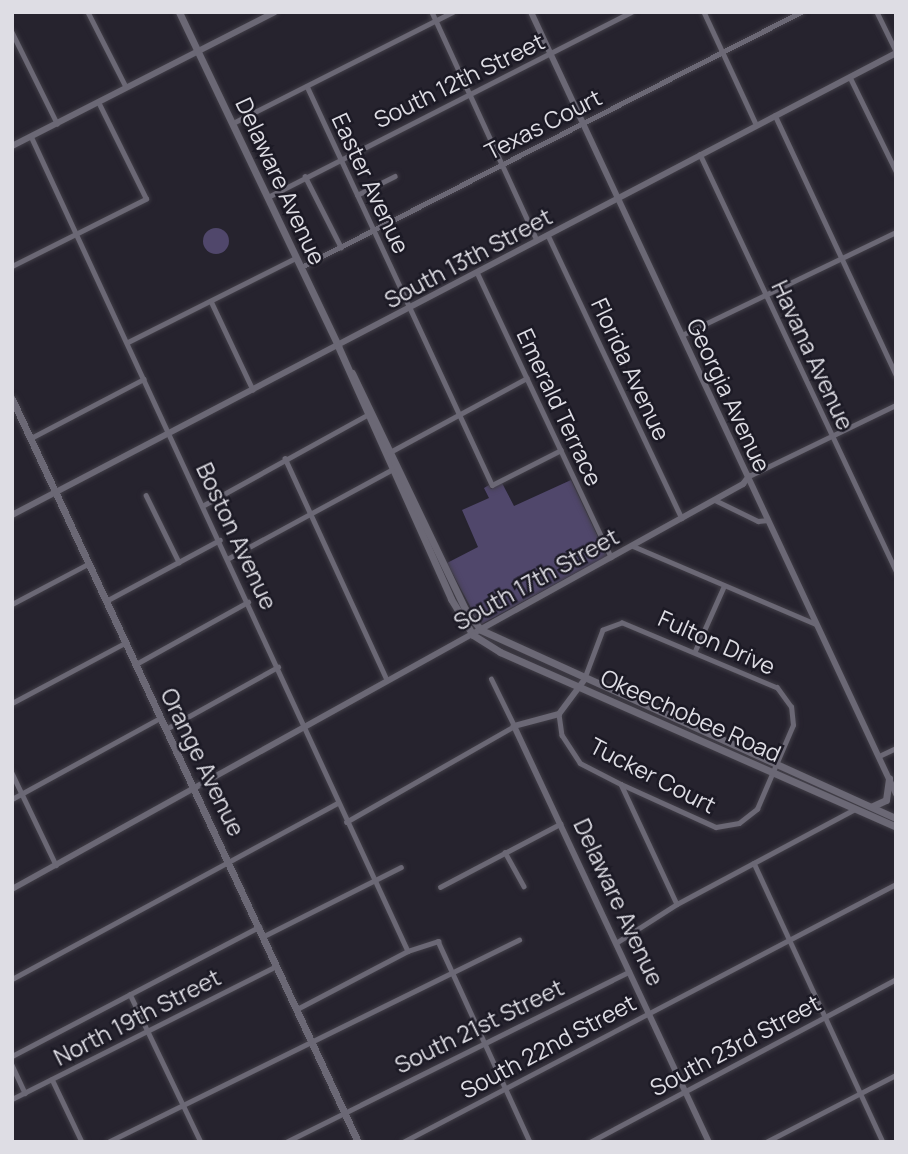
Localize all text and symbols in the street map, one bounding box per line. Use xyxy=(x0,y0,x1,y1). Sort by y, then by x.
street label: South 12th Street xyxy=(369,27,549,133)
street label: Texas Court xyxy=(480,83,606,165)
street label: Delaware Avenue xyxy=(230,93,332,269)
street label: Easter Avenue xyxy=(326,108,416,258)
street label: South 13th Street xyxy=(380,202,556,314)
street label: Havana Avenue xyxy=(766,276,860,434)
street label: Florida Avenue xyxy=(586,293,676,445)
street label: Georgia Avenue xyxy=(681,314,777,476)
street label: Emerald Terrace xyxy=(512,324,608,490)
street label: Boston Avenue xyxy=(191,458,283,614)
street label: South 17th Street xyxy=(449,522,623,636)
street label: Fulton Drive xyxy=(654,604,780,680)
street label: Okeechobee Road xyxy=(597,663,785,767)
street label: Orange Avenue xyxy=(155,683,251,841)
street label: Tucker Court xyxy=(585,731,721,819)
street label: Delaware Avenue xyxy=(568,814,670,990)
street label: North 19th Street xyxy=(49,963,225,1071)
street label: South 21st Street xyxy=(390,973,568,1079)
street label: South 22nd Street xyxy=(456,988,640,1104)
street label: South 23rd Street xyxy=(645,989,825,1101)

